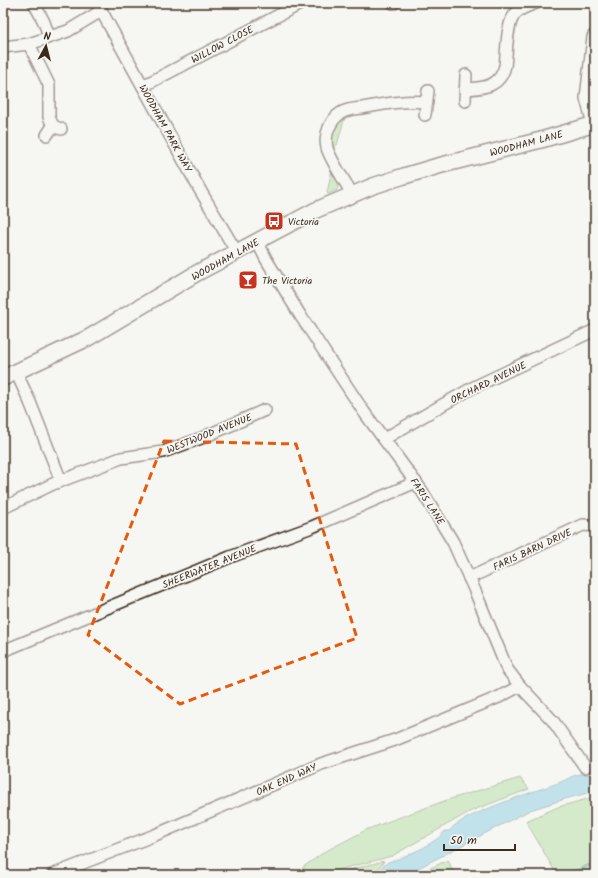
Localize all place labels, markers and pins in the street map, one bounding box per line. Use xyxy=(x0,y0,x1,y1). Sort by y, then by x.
bus stop icon: Victoria xyxy=(263,210,285,232)
place label: Victoria xyxy=(288,214,319,230)
bar icon: The Victoria xyxy=(237,269,259,291)
place label: The Victoria xyxy=(262,273,312,289)

